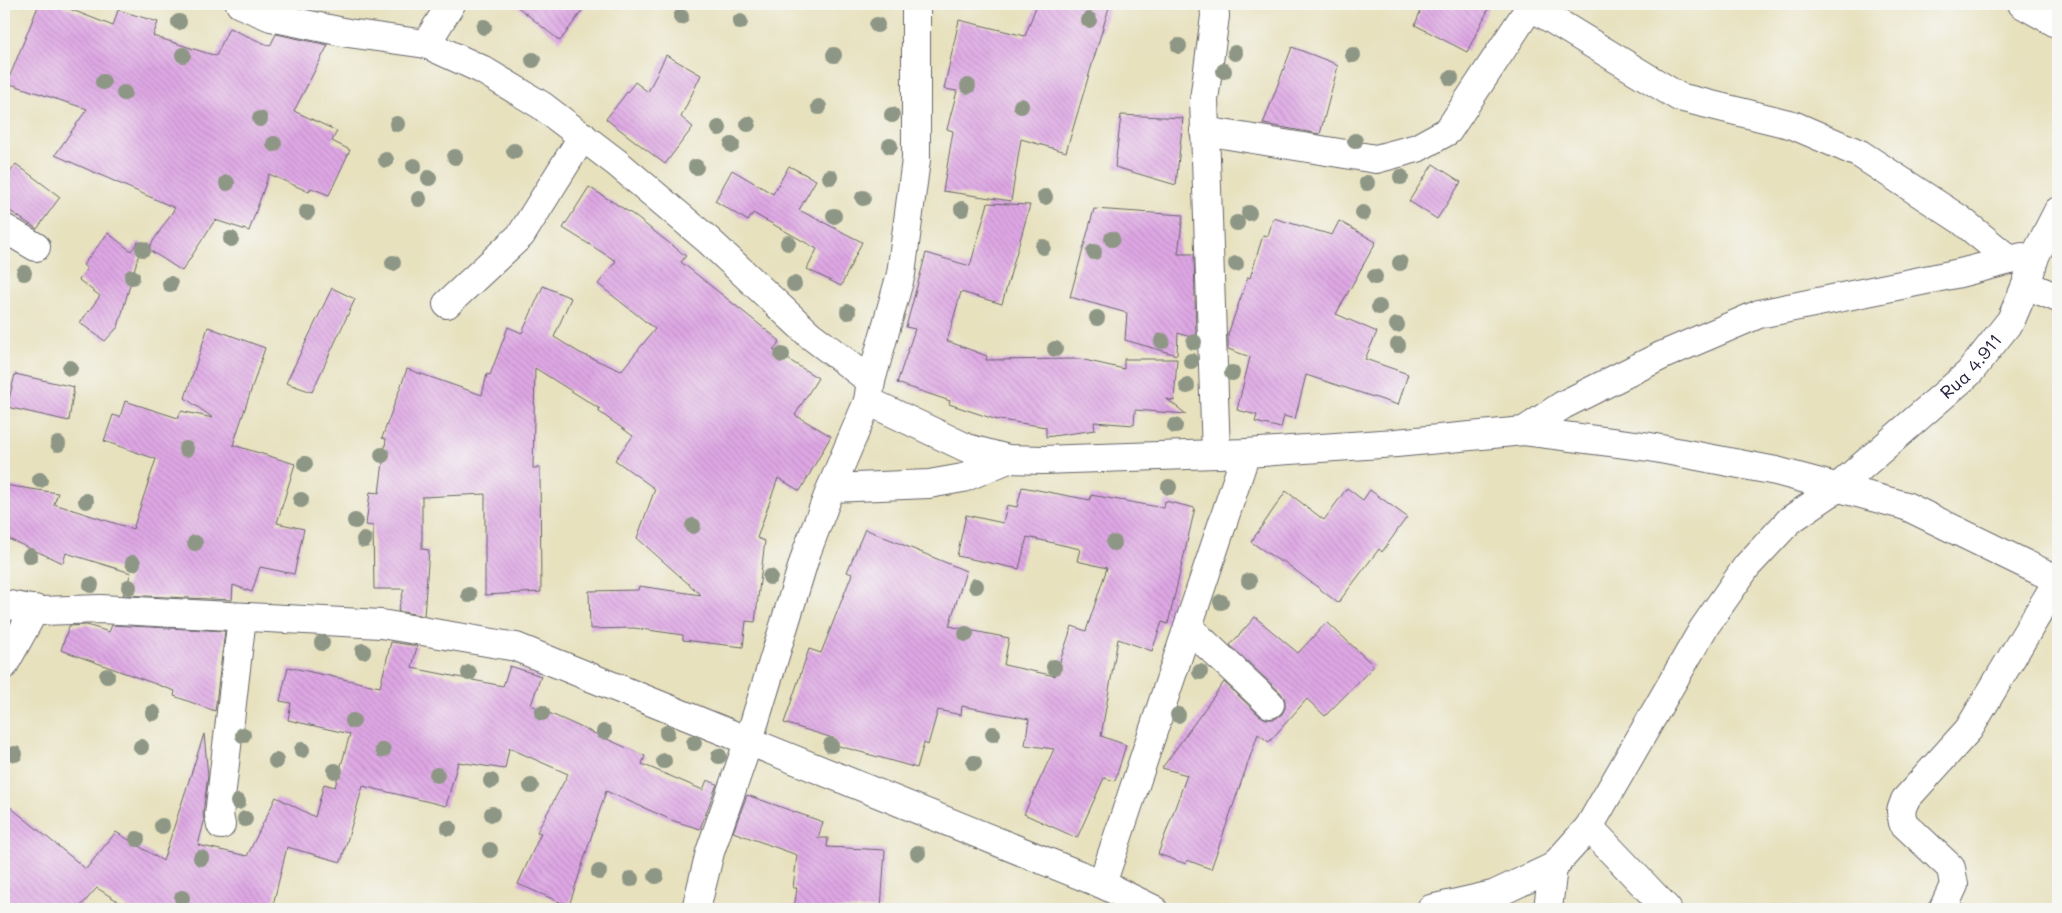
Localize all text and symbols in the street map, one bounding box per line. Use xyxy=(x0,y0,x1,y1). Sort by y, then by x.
street label: Rua 4.911 xyxy=(1935,328,2007,404)

